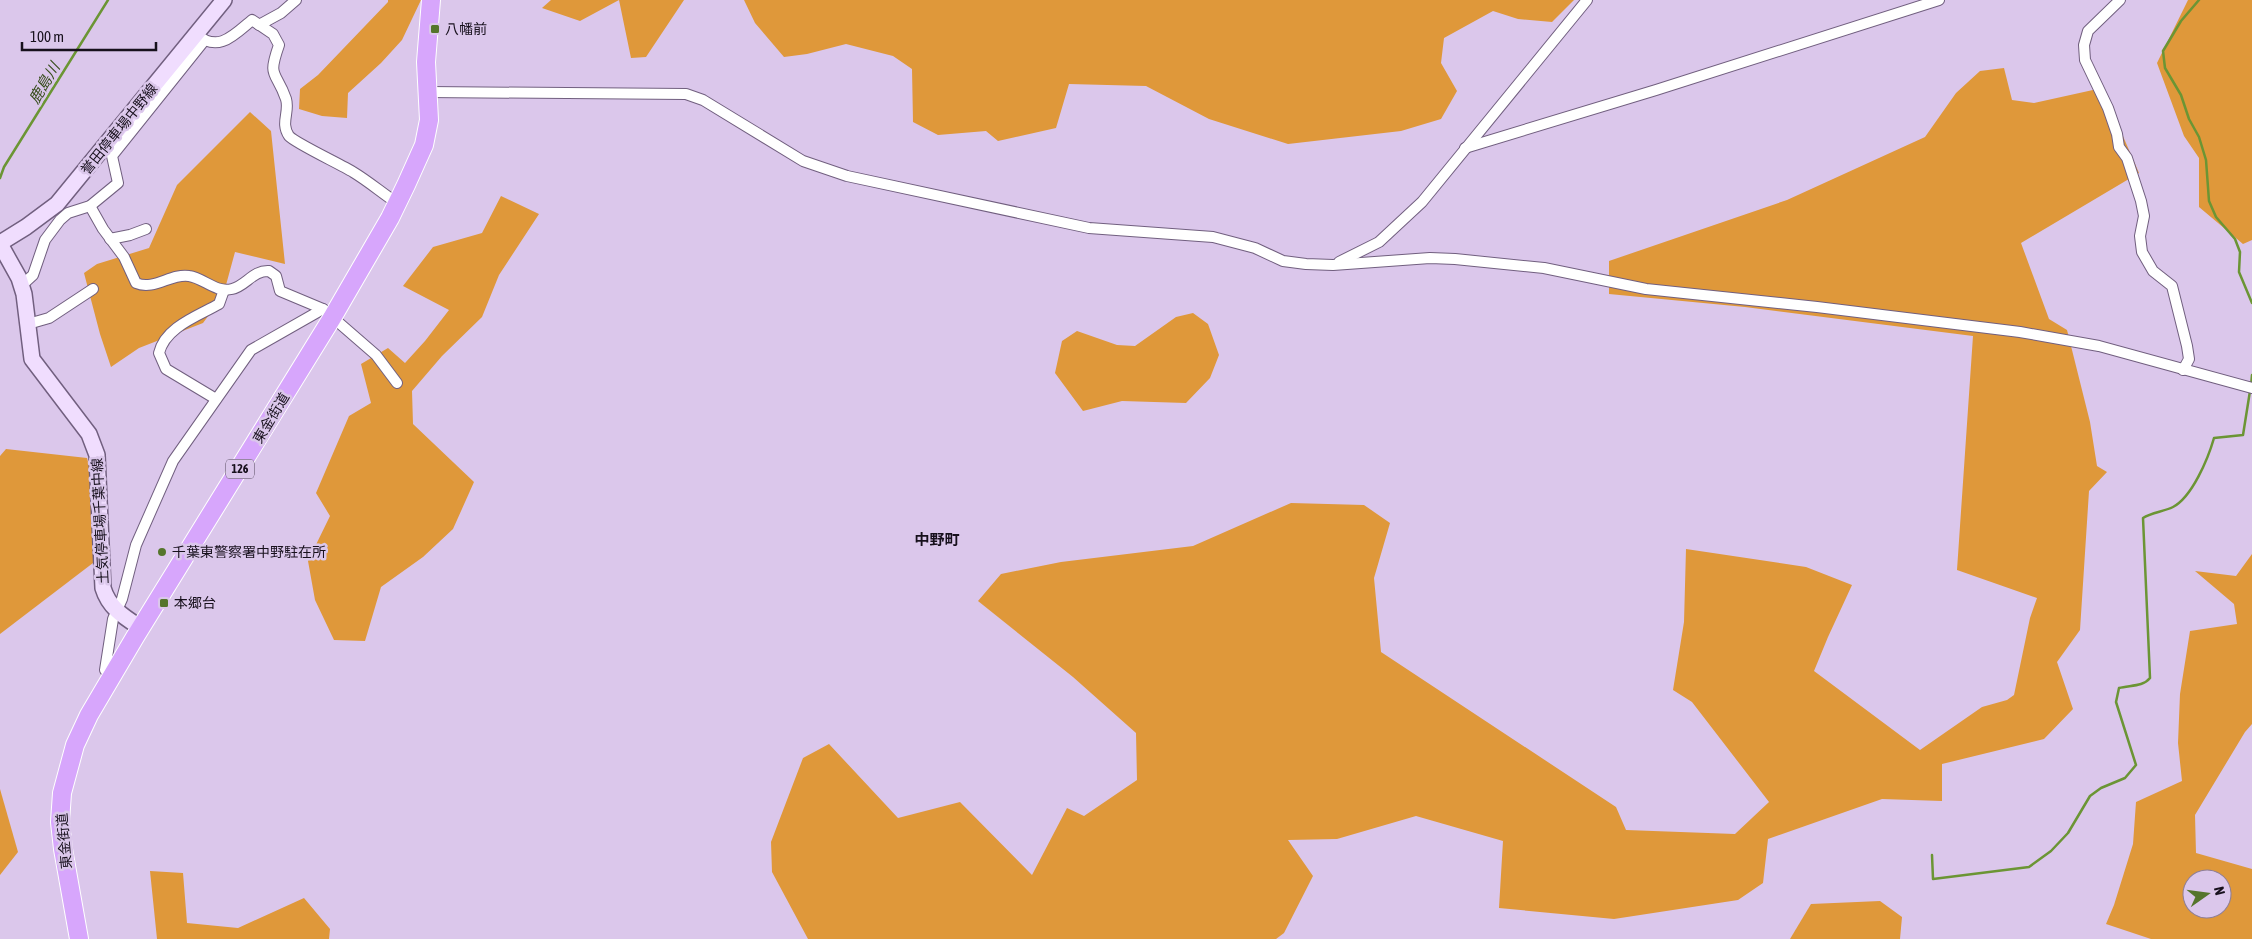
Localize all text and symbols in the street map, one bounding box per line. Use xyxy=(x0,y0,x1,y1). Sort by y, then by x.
scale bar xyxy=(22,20,156,52)
place label: 八幡前 xyxy=(445,21,487,37)
marker: 八幡前 xyxy=(429,23,441,35)
text: 100 m xyxy=(30,28,64,45)
water label: 鹿島川 xyxy=(25,58,64,107)
street label: 誉田停車場中野線 xyxy=(78,80,160,178)
street label: 東金街道 xyxy=(250,390,292,446)
street label: 土気停車場千葉中線 xyxy=(89,458,111,584)
road number: 126 xyxy=(226,459,254,478)
district label: 中野町 xyxy=(914,531,960,548)
place label: 千葉東警察署中野駐在所 xyxy=(172,544,326,560)
marker: 千葉東警察署中野駐在所 xyxy=(156,546,168,558)
place label: 本郷台 xyxy=(174,595,216,611)
marker: 本郷台 xyxy=(158,597,170,609)
street label: 東金街道 xyxy=(54,812,74,870)
north arrow xyxy=(2182,869,2232,919)
text: N xyxy=(2211,885,2228,897)

